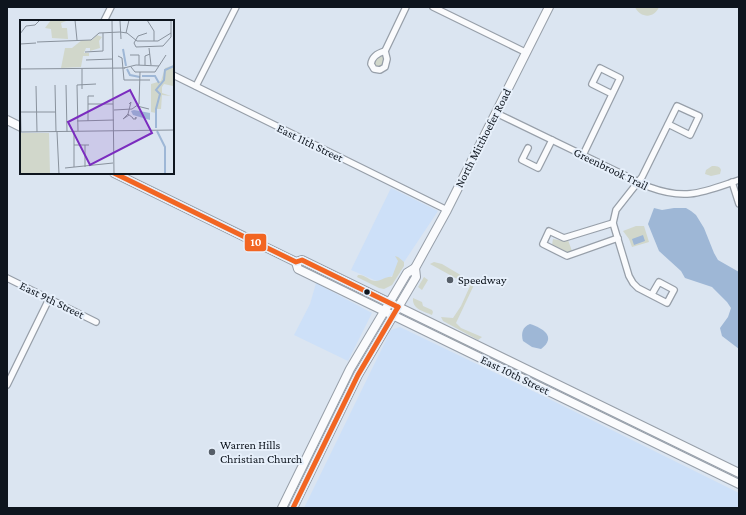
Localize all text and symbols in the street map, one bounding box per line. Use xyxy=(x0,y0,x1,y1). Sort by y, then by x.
inset map xyxy=(20,20,174,174)
street label: North Mitthoefer Road xyxy=(452,86,514,190)
street label: East 11th Street xyxy=(275,121,346,165)
street label: Greenbrook Trail xyxy=(572,145,650,193)
line badge: 10 xyxy=(244,233,267,252)
text: 10 xyxy=(251,236,262,248)
place label: Speedway xyxy=(458,273,507,287)
marker: Speedway xyxy=(445,275,455,285)
street label: East 9th Street xyxy=(18,278,87,322)
unlabelled marker xyxy=(362,287,372,297)
street label: East 10th Street xyxy=(478,352,552,398)
place label: Warren Hills Christian Church xyxy=(220,438,303,466)
marker: Warren Hills Christian Church xyxy=(207,447,217,457)

